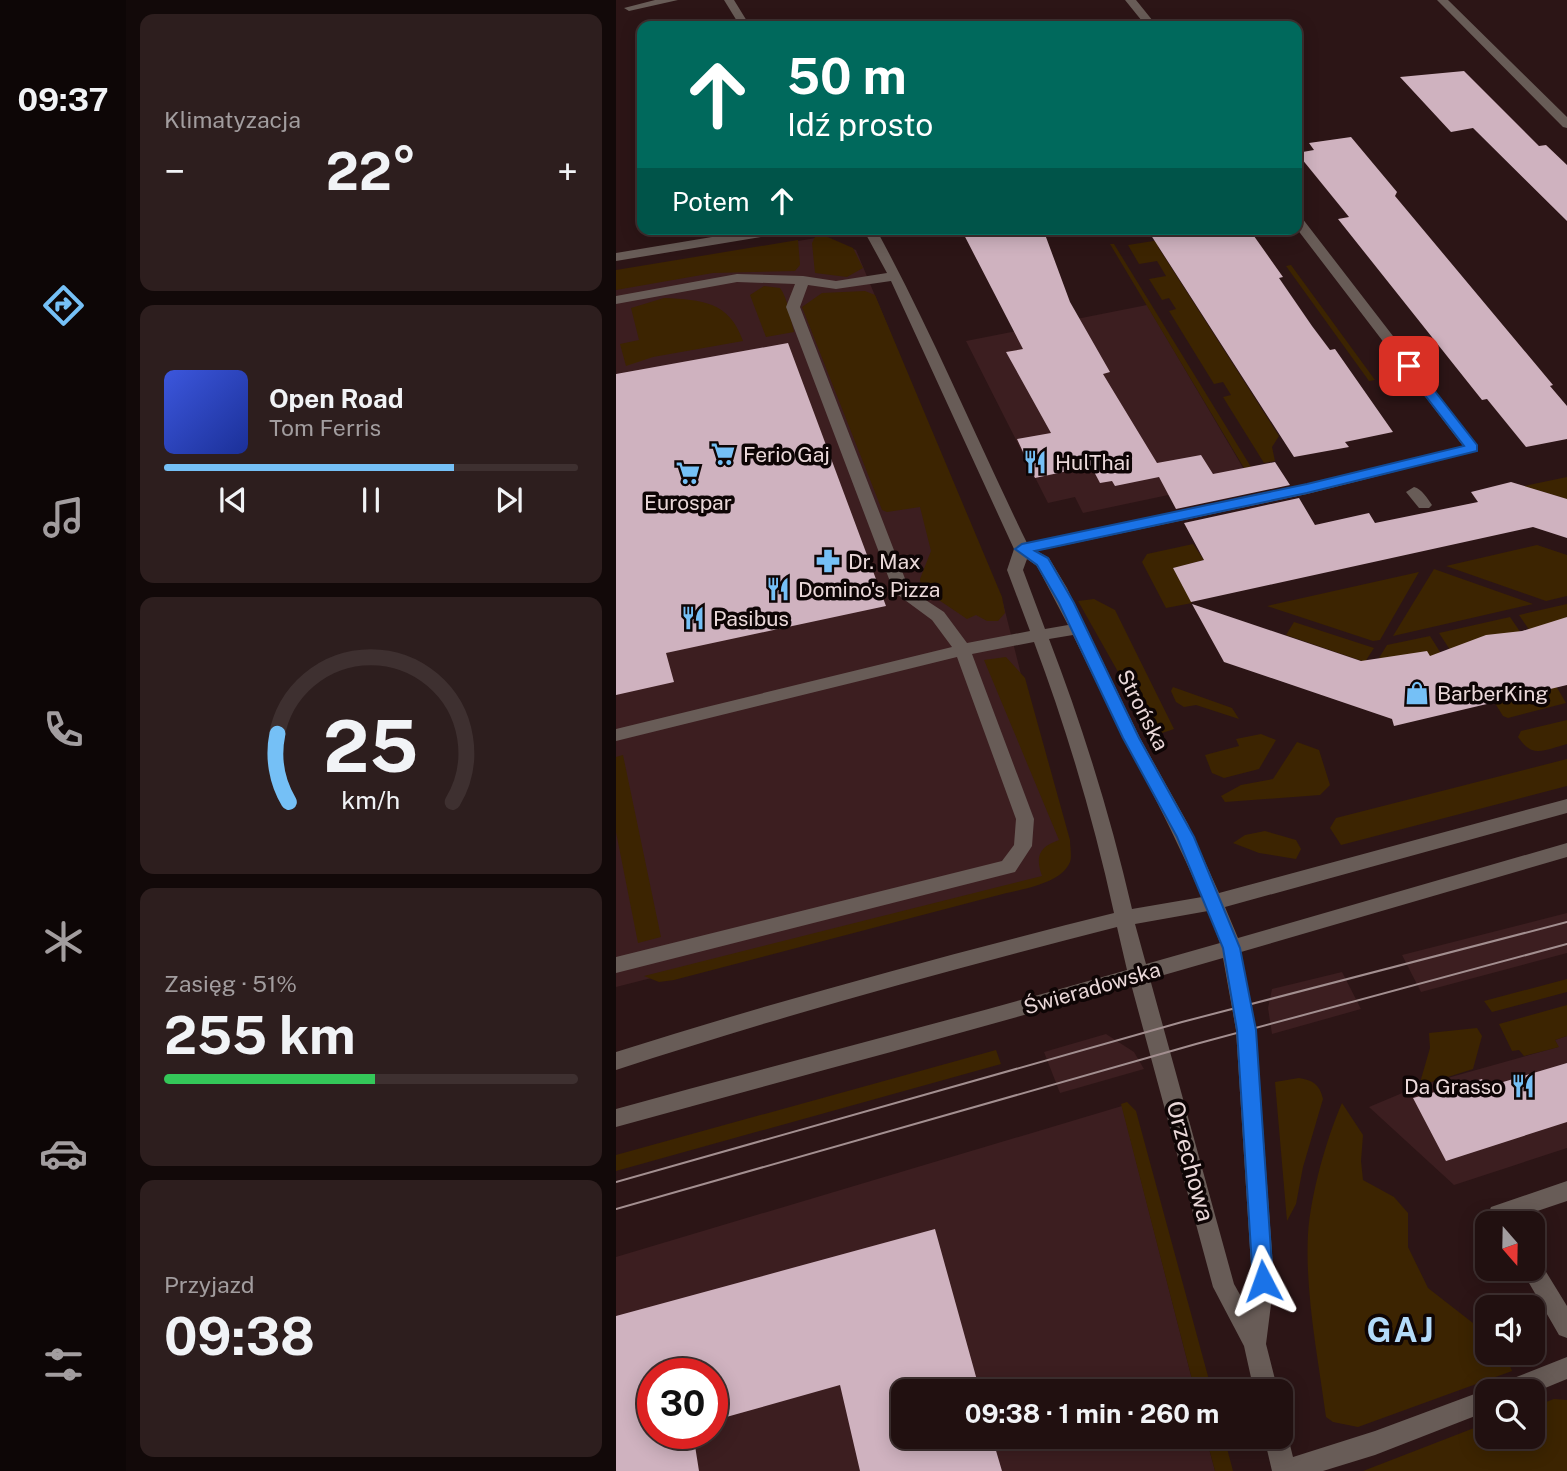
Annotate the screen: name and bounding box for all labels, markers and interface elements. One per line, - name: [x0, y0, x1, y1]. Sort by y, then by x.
- text: 50 m: [787, 47, 907, 105]
- icon: ahead: [672, 49, 763, 140]
- text: 09:37: [17, 81, 109, 118]
- text: Klimatyzacja: [164, 106, 301, 133]
- text: Idź prosto: [787, 106, 933, 143]
- text: 22°: [326, 141, 416, 202]
- text: −: [164, 149, 185, 194]
- text: +: [557, 149, 578, 194]
- icon: ahead: [763, 182, 801, 220]
- text: Potem: [672, 186, 749, 217]
- icon: directions: [39, 281, 88, 330]
- pin: [1379, 336, 1439, 396]
- icon: arrive: [1390, 347, 1428, 385]
- text: Open Road: [269, 383, 404, 414]
- text: Tom Ferris: [269, 414, 381, 441]
- supermarket icon: Ferio Gaj: [709, 440, 737, 468]
- place label: Ferio Gaj: [743, 442, 830, 467]
- restaurant icon: HulThai: [1021, 448, 1049, 476]
- place label: HulThai: [1055, 450, 1130, 475]
- supermarket icon: Eurospar: [674, 459, 702, 487]
- icon: previous: [214, 481, 252, 519]
- icon: pause: [352, 481, 390, 519]
- icon: next: [490, 481, 528, 519]
- place label: Eurospar: [644, 490, 732, 515]
- icon: music: [39, 493, 88, 542]
- pharmacy icon: Dr. Max: [814, 547, 842, 575]
- place label: Dr. Max: [848, 549, 921, 574]
- restaurant icon: Domino's Pizza: [764, 575, 792, 603]
- place label: Domino's Pizza: [798, 577, 940, 602]
- restaurant icon: Pasibus: [679, 604, 707, 632]
- place label: Pasibus: [713, 606, 789, 631]
- street label: Strońska: [1112, 665, 1174, 755]
- shop icon: BarberKing: [1403, 679, 1431, 707]
- place label: BarberKing: [1437, 681, 1548, 706]
- text: 25: [323, 703, 419, 788]
- icon: phone: [39, 705, 88, 754]
- text: km/h: [342, 784, 400, 814]
- icon: climate: [39, 917, 88, 966]
- street label: Świeradowska: [1021, 957, 1163, 1019]
- text: Zasięg · 51%: [164, 970, 297, 997]
- text: 255 km: [164, 1005, 356, 1066]
- restaurant icon: Da Grasso: [1509, 1072, 1537, 1100]
- place label: Da Grasso: [1404, 1074, 1503, 1099]
- street label: Orzechowa: [1161, 1098, 1221, 1224]
- icon: car: [39, 1129, 88, 1178]
- north arrow: [1475, 1211, 1545, 1281]
- map controls: [1475, 1211, 1545, 1449]
- position arrow: [1226, 1244, 1300, 1318]
- text: Przyjazd: [164, 1271, 254, 1298]
- button: sound: [1475, 1295, 1545, 1365]
- text: 09:38: [164, 1306, 315, 1367]
- district label: GAJ: [1366, 1311, 1436, 1349]
- icon: filters: [39, 1340, 88, 1389]
- speed limit sign: 30: [637, 1358, 728, 1449]
- button: search: [1475, 1379, 1545, 1449]
- text: 09:38 · 1 min · 260 m: [965, 1398, 1219, 1429]

